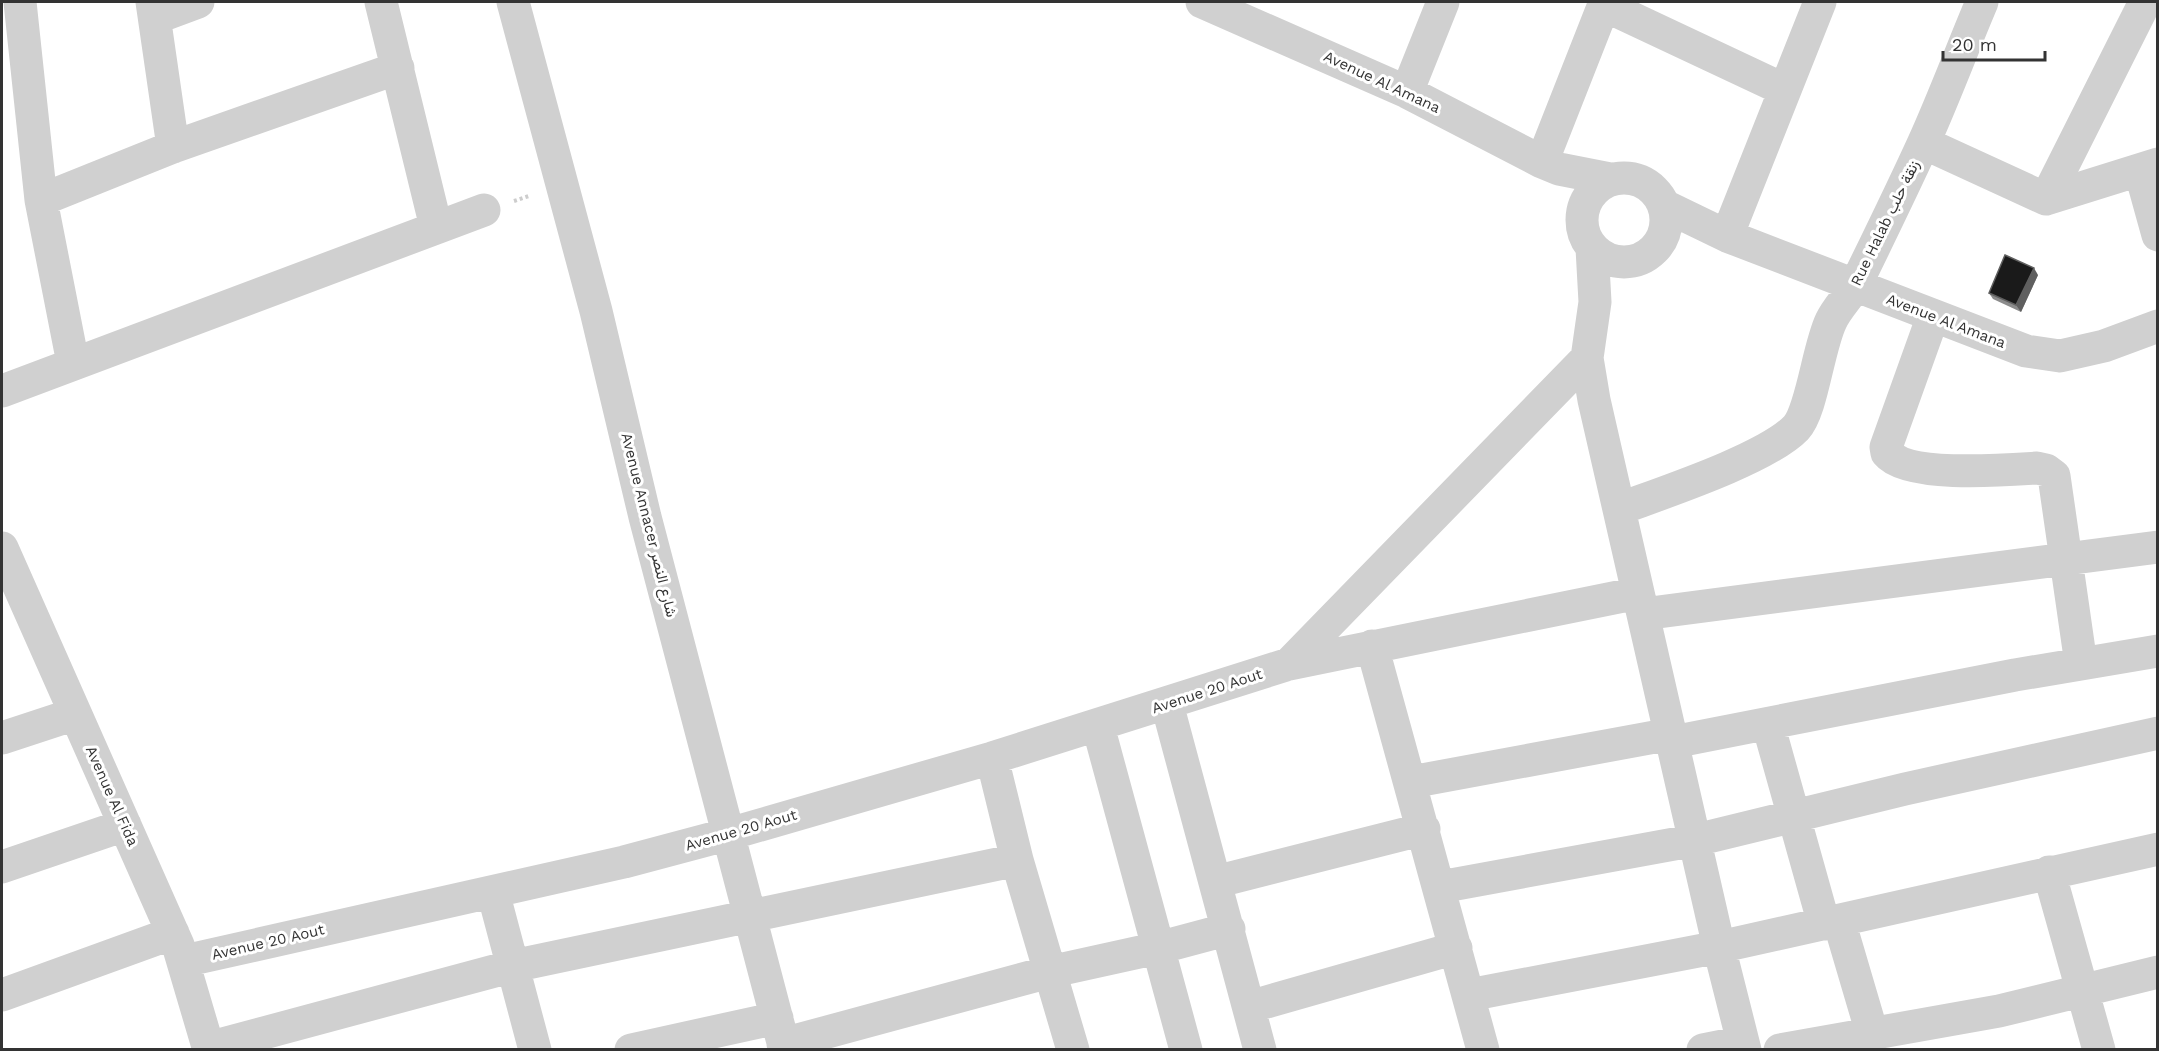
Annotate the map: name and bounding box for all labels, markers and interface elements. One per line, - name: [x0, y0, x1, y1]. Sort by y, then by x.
- scale bar: [1943, 24, 2045, 62]
- text: 20 m: [1952, 34, 1997, 55]
- street label: Avenue Al Amana: [1321, 47, 1444, 117]
- street label: Rue Halab زنقة حلب: [1847, 157, 1923, 289]
- street label: Avenue Al Amana: [1884, 290, 2009, 352]
- street label: Avenue Annacer شارع النصر: [615, 431, 681, 620]
- street label: Avenue 20 Aout: [1149, 664, 1265, 717]
- street label: Avenue Al Fida: [82, 743, 142, 849]
- street label: Avenue 20 Aout: [683, 805, 799, 855]
- street label: Avenue 20 Aout: [210, 920, 327, 964]

